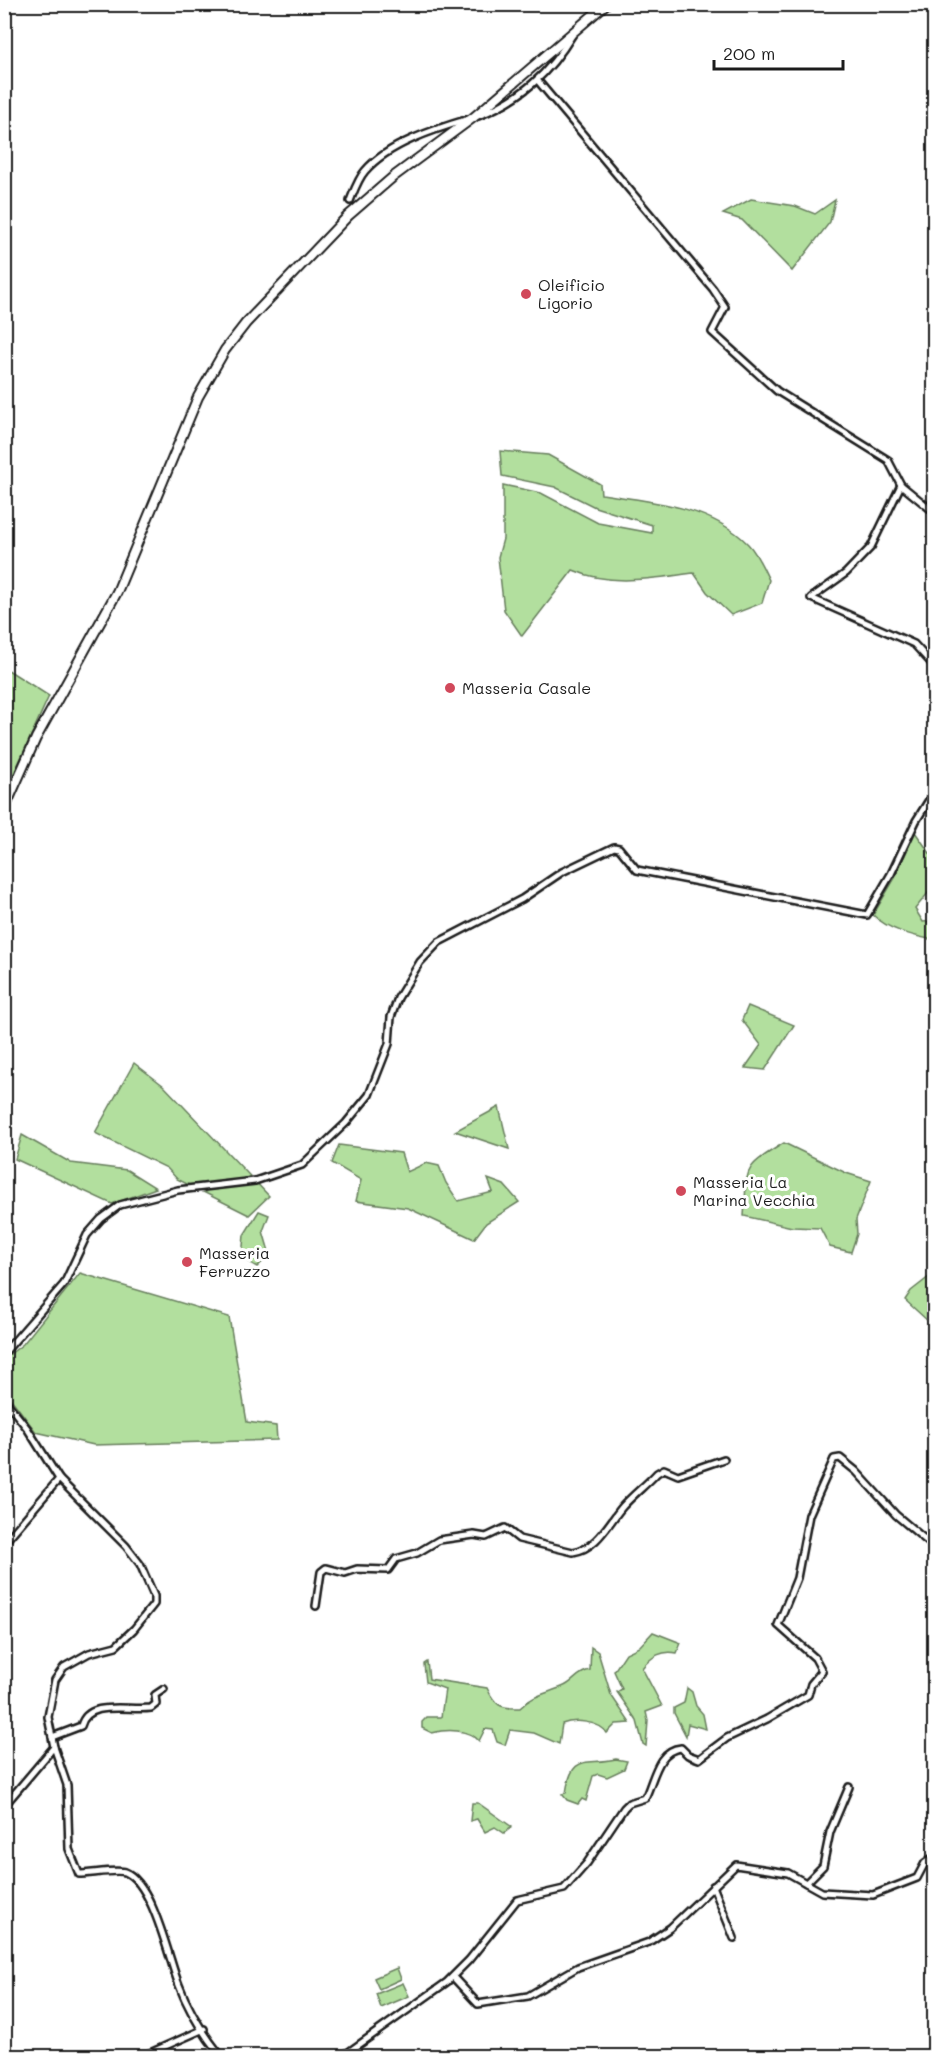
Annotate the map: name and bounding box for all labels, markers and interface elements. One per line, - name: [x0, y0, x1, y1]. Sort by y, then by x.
- scale bar: [714, 33, 843, 71]
- text: 200 m: [723, 41, 775, 65]
- place label: Oleificio Ligorio: [538, 274, 604, 313]
- marker: Oleificio Ligorio: [519, 287, 533, 301]
- place label: Masseria Casale: [462, 677, 591, 698]
- marker: Masseria Casale: [443, 681, 457, 695]
- place label: Masseria La Marina Vecchia: [693, 1171, 816, 1210]
- marker: Masseria La Marina Vecchia: [674, 1184, 688, 1198]
- place label: Masseria Ferruzzo: [199, 1242, 270, 1281]
- marker: Masseria Ferruzzo: [180, 1255, 194, 1269]

